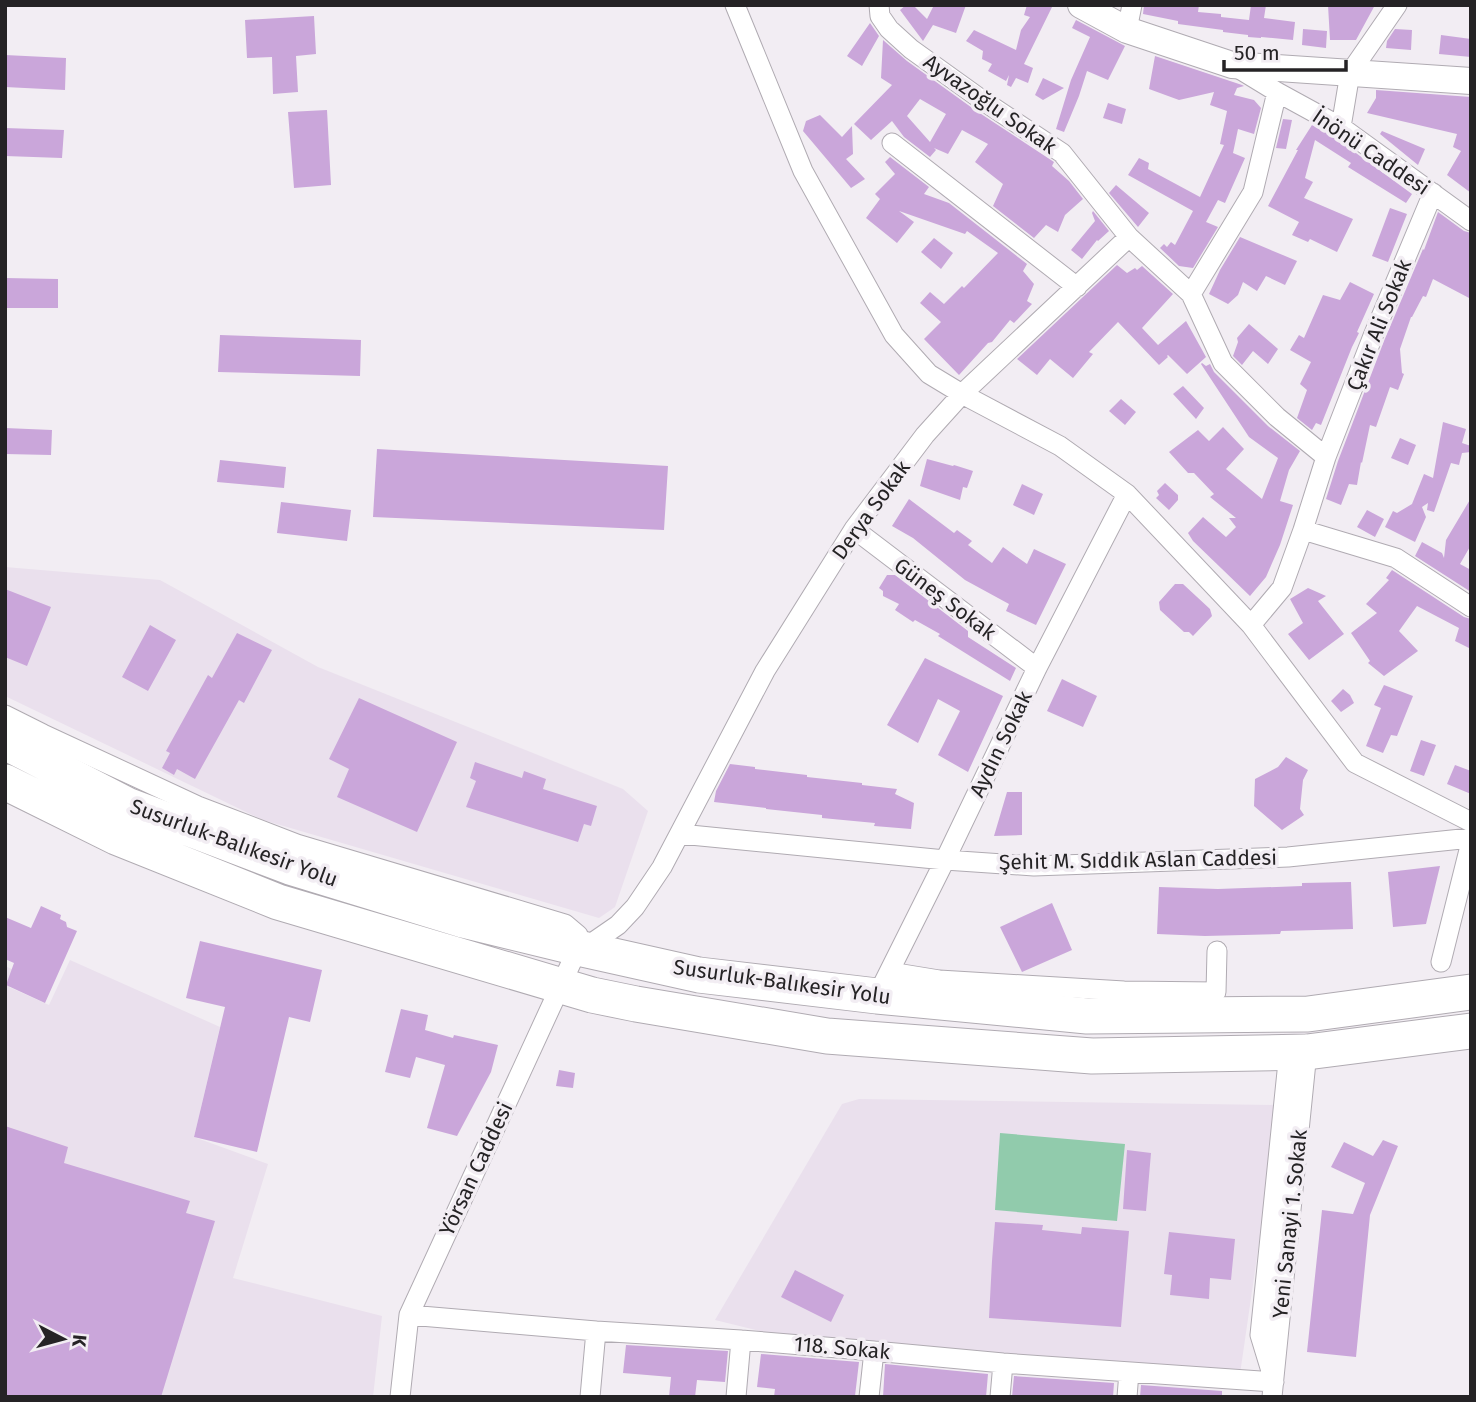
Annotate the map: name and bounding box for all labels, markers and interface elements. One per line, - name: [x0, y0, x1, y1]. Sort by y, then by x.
- scale bar: [1224, 28, 1346, 72]
- text: 50 m: [1234, 40, 1280, 66]
- street label: Ayvazoğlu Sokak: [919, 49, 1062, 160]
- street label: İnönü Caddesi: [1307, 103, 1435, 201]
- street label: Çakır Ali Sokak: [1341, 255, 1417, 394]
- street label: Derya Sokak: [826, 455, 916, 565]
- street label: Güneş Sokak: [889, 552, 1001, 646]
- street label: Aydın Sokak: [964, 686, 1038, 801]
- street label: Susurluk-Balıkesir Yolu: [127, 793, 341, 893]
- street label: Şehit M. Sıddık Aslan Caddesi: [999, 845, 1277, 875]
- street label: Susurluk-Balıkesir Yolu: [672, 954, 892, 1010]
- street label: Yörsan Caddesi: [434, 1098, 518, 1240]
- street label: Yeni Sanayi 1. Sokak: [1267, 1128, 1313, 1320]
- north arrow: [28, 1304, 98, 1374]
- street label: 118. Sokak: [793, 1331, 891, 1365]
- text: K: [67, 1334, 91, 1349]

